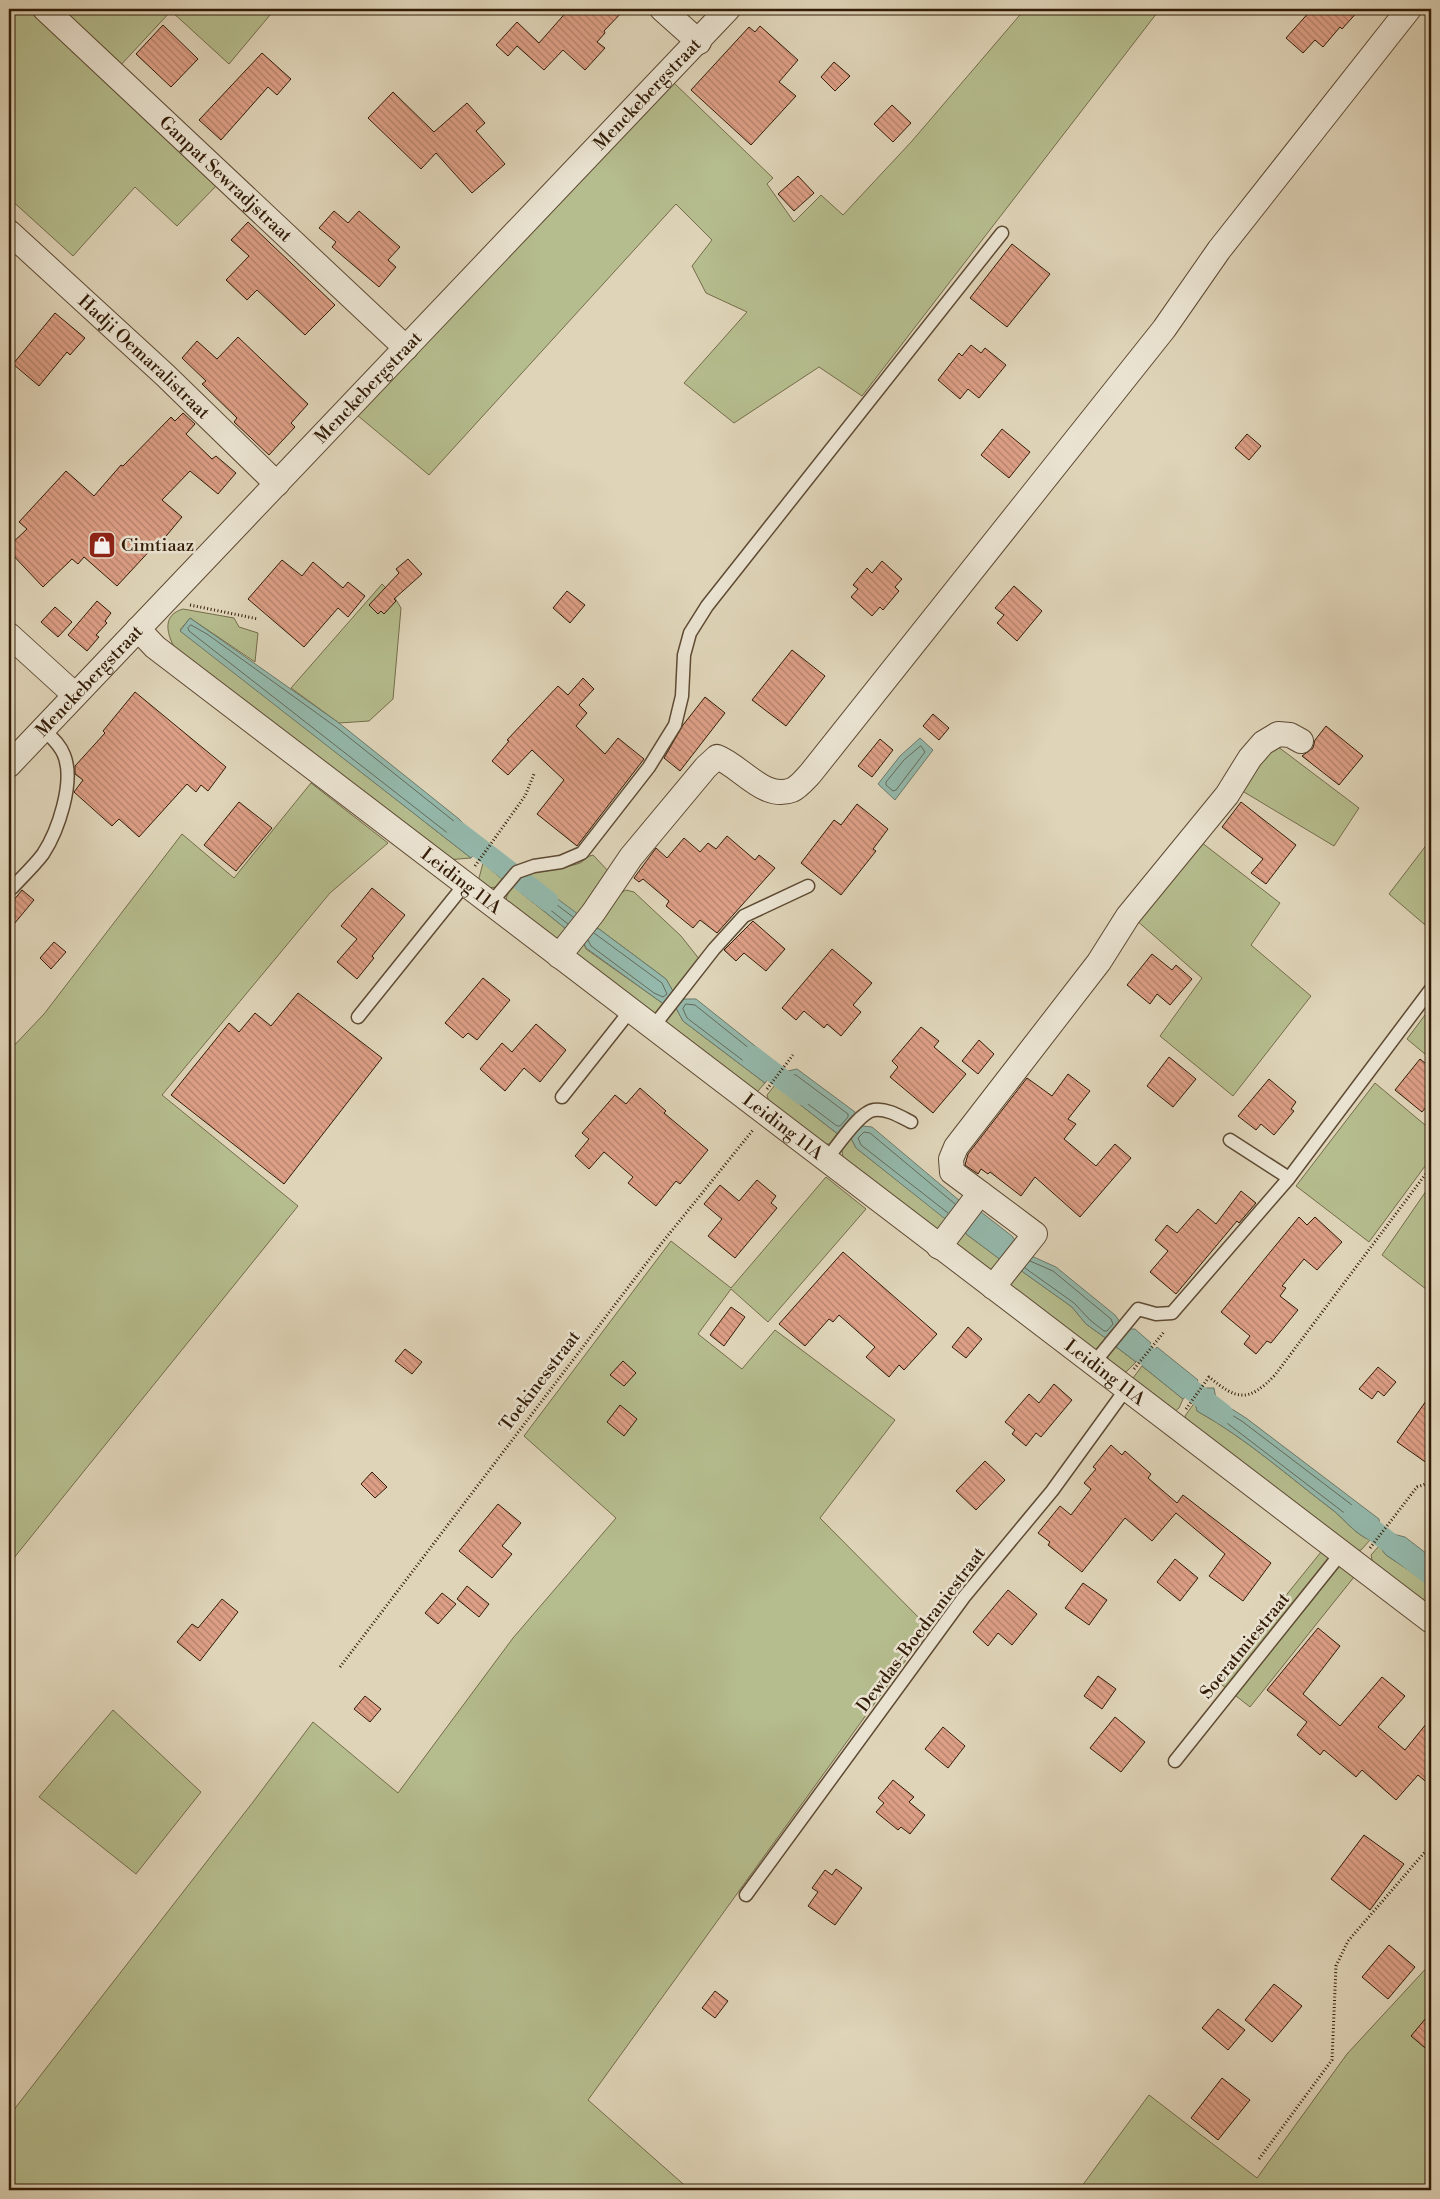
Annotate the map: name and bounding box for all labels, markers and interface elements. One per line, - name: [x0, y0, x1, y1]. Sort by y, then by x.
- street label: Menckebergstraat: [588, 33, 706, 155]
- street label: Ganpat Sewradjstraat: [154, 111, 298, 247]
- street label: Hadji Oemaralistraat: [73, 290, 215, 424]
- street label: Menckebergstraat: [309, 326, 427, 448]
- shop icon: Cimtiaaz: [87, 530, 117, 560]
- place label: Cimtiaaz: [121, 534, 194, 557]
- street label: Menckebergstraat: [30, 620, 148, 742]
- street label: Leiding 11A: [416, 843, 507, 919]
- street label: Leiding 11A: [738, 1088, 829, 1165]
- street label: Toekinesstraat: [495, 1326, 586, 1436]
- street label: Leiding 11A: [1060, 1334, 1150, 1411]
- street label: Dewdas-Boedraniestraat: [851, 1542, 991, 1717]
- street label: Soeratmiestraat: [1195, 1588, 1295, 1704]

